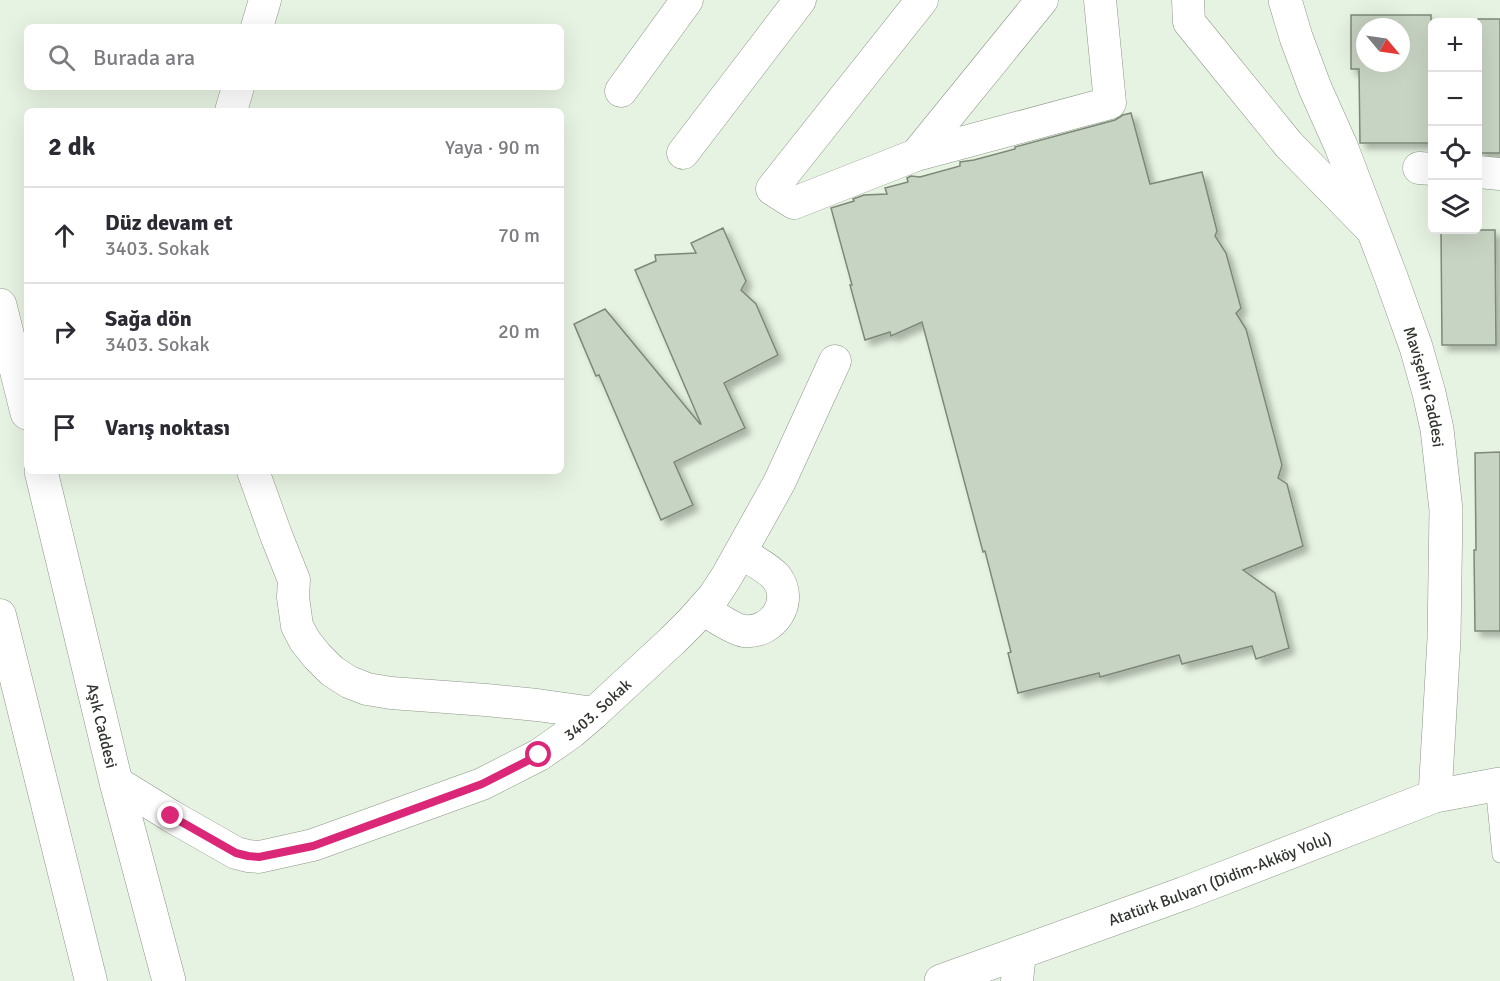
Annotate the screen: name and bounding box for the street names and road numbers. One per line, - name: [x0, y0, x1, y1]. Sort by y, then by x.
- street label: Mavişehir Caddesi: [1399, 324, 1448, 448]
- street label: 3403. Sokak: [560, 675, 636, 746]
- street label: Aşık Caddesi: [82, 681, 121, 770]
- street label: Atatürk Bulvarı (Didim-Akköy Yolu): [1106, 828, 1335, 931]

